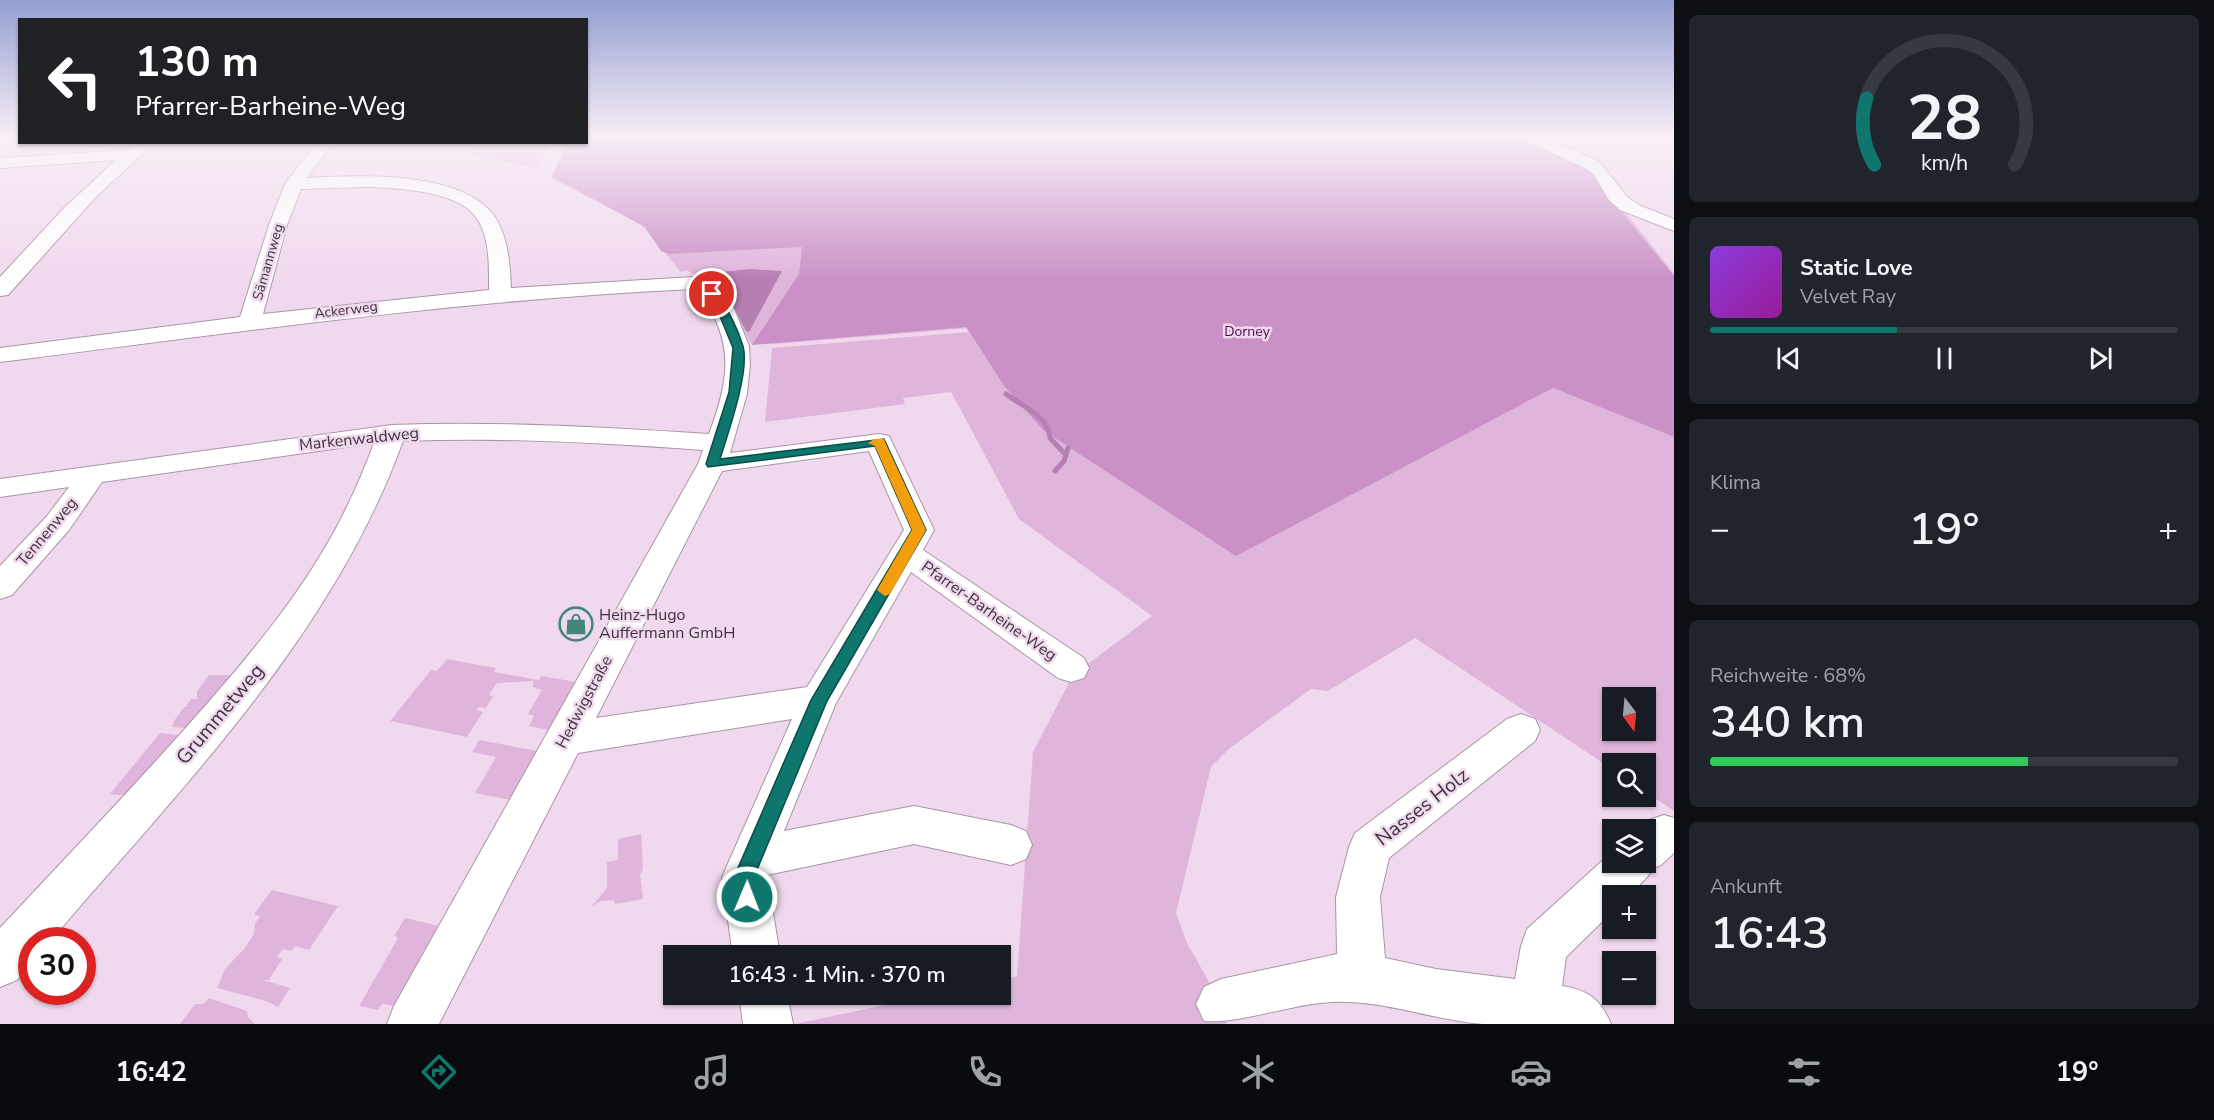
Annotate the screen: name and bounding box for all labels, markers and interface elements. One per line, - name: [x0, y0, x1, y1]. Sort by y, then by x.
- text: 130 m: [135, 34, 259, 91]
- icon: left: [36, 42, 114, 120]
- text: 28: [1907, 77, 1981, 162]
- text: Pfarrer-Barheine-Weg: [135, 88, 406, 125]
- text: km/h: [1920, 149, 1968, 179]
- street label: Sämannweg: [248, 222, 288, 302]
- text: Static Love: [1800, 253, 1913, 283]
- pin: [686, 268, 737, 319]
- icon: arrive: [695, 277, 728, 310]
- text: Velvet Ray: [1800, 283, 1896, 310]
- street label: Ackerweg: [313, 297, 379, 323]
- park label: Dorney: [1224, 322, 1271, 341]
- icon: previous: [1772, 342, 1805, 375]
- icon: pause: [1928, 342, 1961, 375]
- icon: next: [2084, 342, 2117, 375]
- street label: Markenwaldweg: [298, 422, 420, 456]
- text: Klima: [1710, 469, 1761, 496]
- street label: Tennenweg: [12, 493, 82, 571]
- text: 19°: [1909, 499, 1979, 560]
- text: −: [1710, 507, 1730, 552]
- text: +: [2158, 507, 2178, 552]
- street label: Pfarrer-Barheine-Weg: [917, 556, 1061, 666]
- place label: Heinz-Hugo Auffermann GmbH: [599, 604, 735, 644]
- shop icon: Heinz-Hugo Auffermann GmbH: [558, 606, 594, 642]
- street label: Hedwigstraße: [550, 652, 618, 752]
- street label: Grummetweg: [170, 658, 270, 770]
- text: Reichweite · 68%: [1710, 662, 1866, 689]
- north arrow: [1602, 687, 1656, 741]
- map controls: [1602, 687, 1656, 1005]
- text: 340 km: [1710, 692, 1865, 753]
- button: search: [1602, 753, 1656, 807]
- street label: Nasses Holz: [1370, 762, 1474, 852]
- button: layers: [1602, 819, 1656, 873]
- position arrow: [715, 865, 779, 929]
- text: Ankunft: [1710, 873, 1782, 900]
- button: +: [1602, 885, 1656, 939]
- text: 16:43: [1710, 903, 1829, 964]
- speed limit sign: 30: [18, 927, 96, 1005]
- button: −: [1602, 951, 1656, 1005]
- text: 16:43 · 1 Min. · 370 m: [728, 960, 946, 990]
- icon: directions: [418, 1051, 460, 1093]
- icon: music: [691, 1051, 733, 1093]
- icon: phone: [964, 1051, 1006, 1093]
- icon: climate: [1237, 1051, 1279, 1093]
- icon: car: [1510, 1051, 1552, 1093]
- icon: filters: [1783, 1051, 1825, 1093]
- text: 16:42: [115, 1054, 187, 1091]
- text: 19°: [2056, 1054, 2098, 1091]

